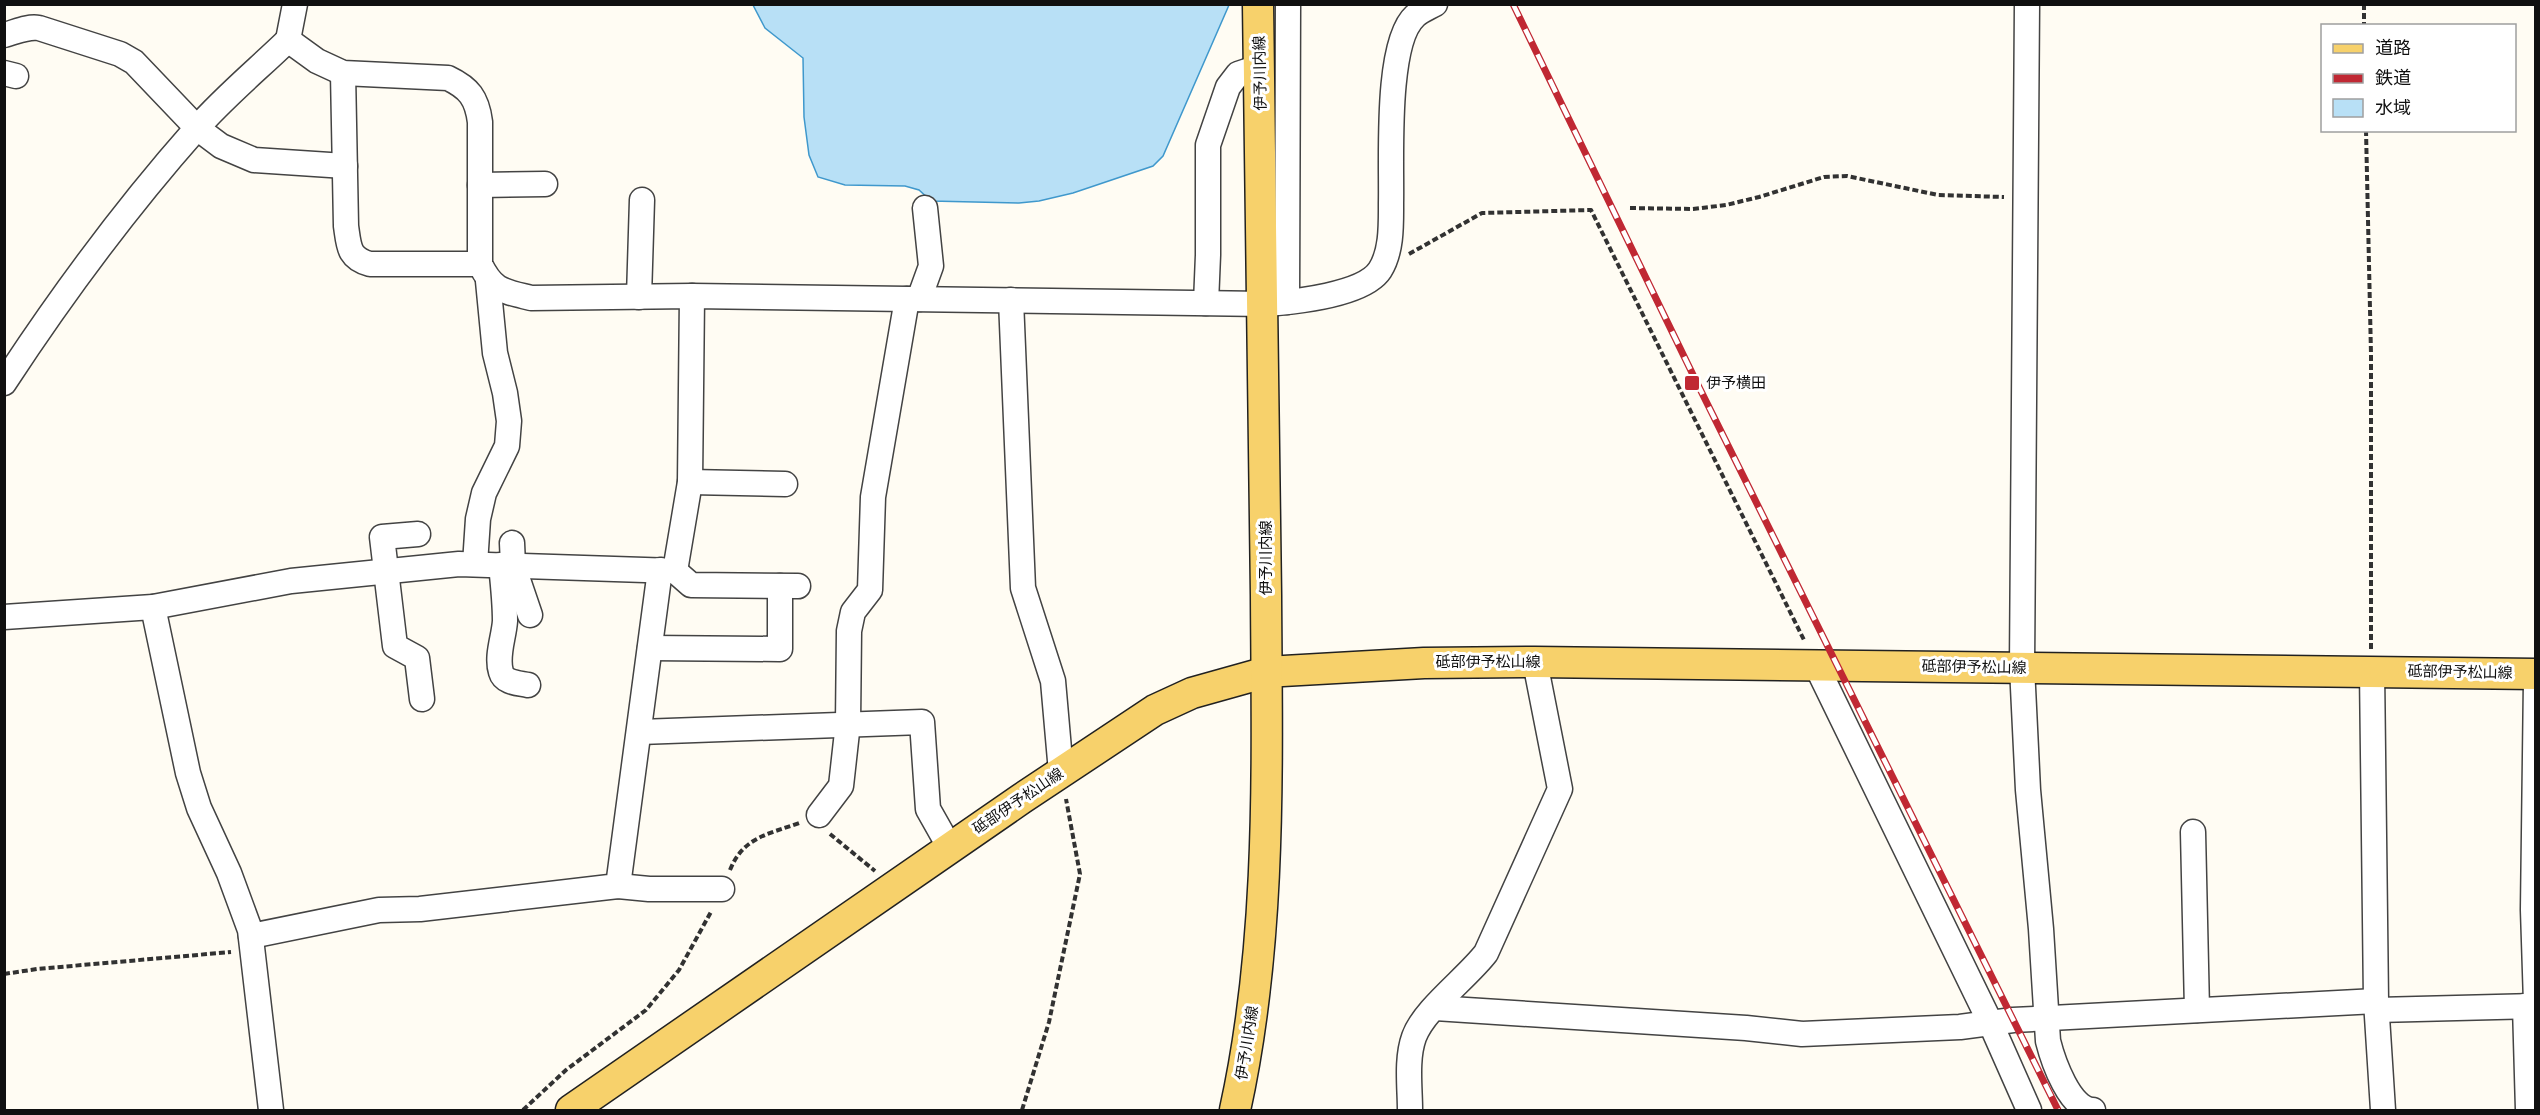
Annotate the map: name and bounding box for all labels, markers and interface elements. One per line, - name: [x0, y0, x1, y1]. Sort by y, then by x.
- legend: [2321, 24, 2516, 132]
- street label: 伊予川内線: [1251, 35, 1269, 111]
- text: 道路: [2375, 38, 2411, 58]
- text: 鉄道: [2375, 68, 2411, 88]
- text: 水域: [2375, 98, 2411, 118]
- marker: 伊予横田: [1683, 374, 1701, 392]
- place label: 伊予横田: [1706, 375, 1766, 391]
- street label: 伊予川内線: [1258, 520, 1274, 596]
- street label: 砥部伊予松山線: [1435, 654, 1541, 670]
- street label: 砥部伊予松山線: [1921, 658, 2027, 676]
- street label: 砥部伊予松山線: [2407, 663, 2513, 681]
- street label: 砥部伊予松山線: [970, 765, 1066, 837]
- street label: 伊予川内線: [1233, 1005, 1261, 1081]

